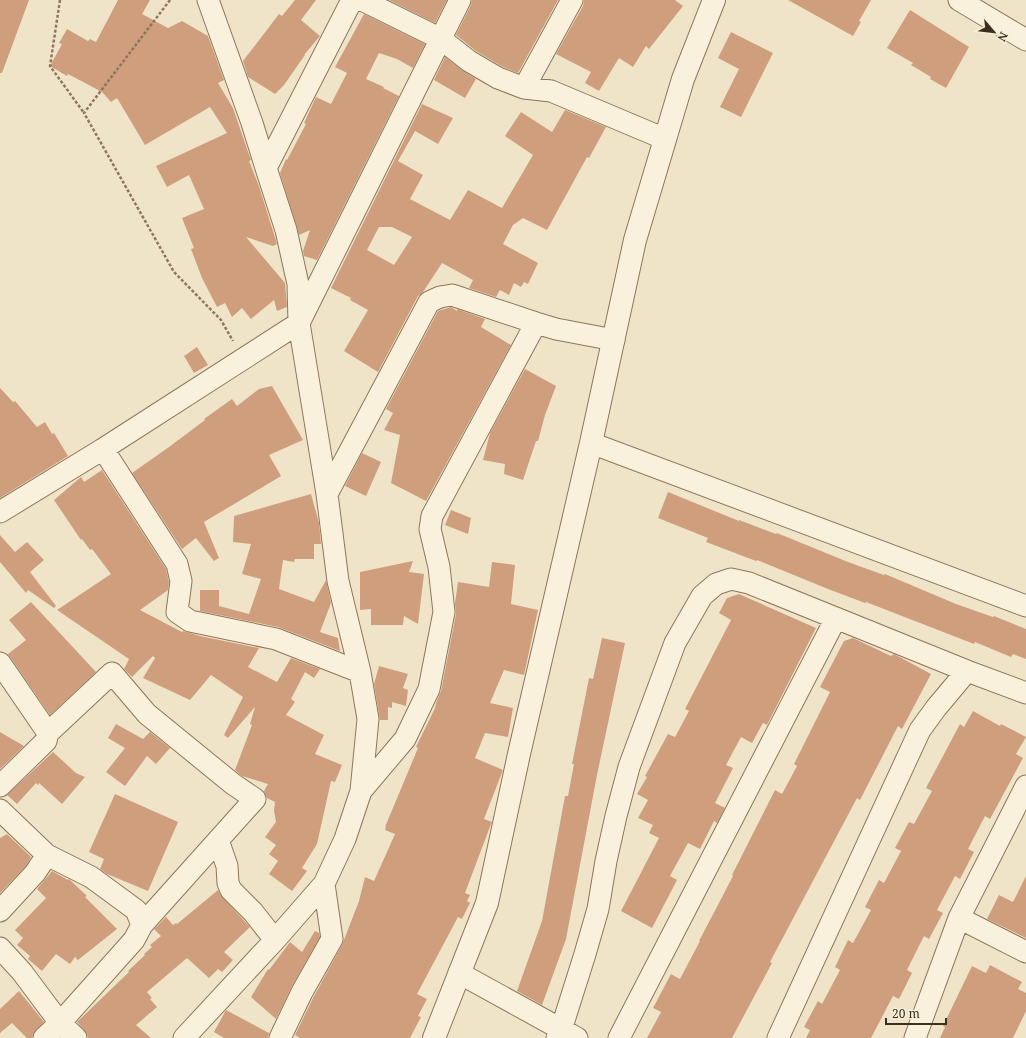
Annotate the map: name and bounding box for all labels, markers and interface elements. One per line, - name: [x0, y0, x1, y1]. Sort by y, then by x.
- north arrow: [974, 12, 1014, 52]
- text: N: [994, 30, 1012, 45]
- scale bar: [886, 1000, 946, 1026]
- text: 20 m: [892, 1005, 920, 1022]

